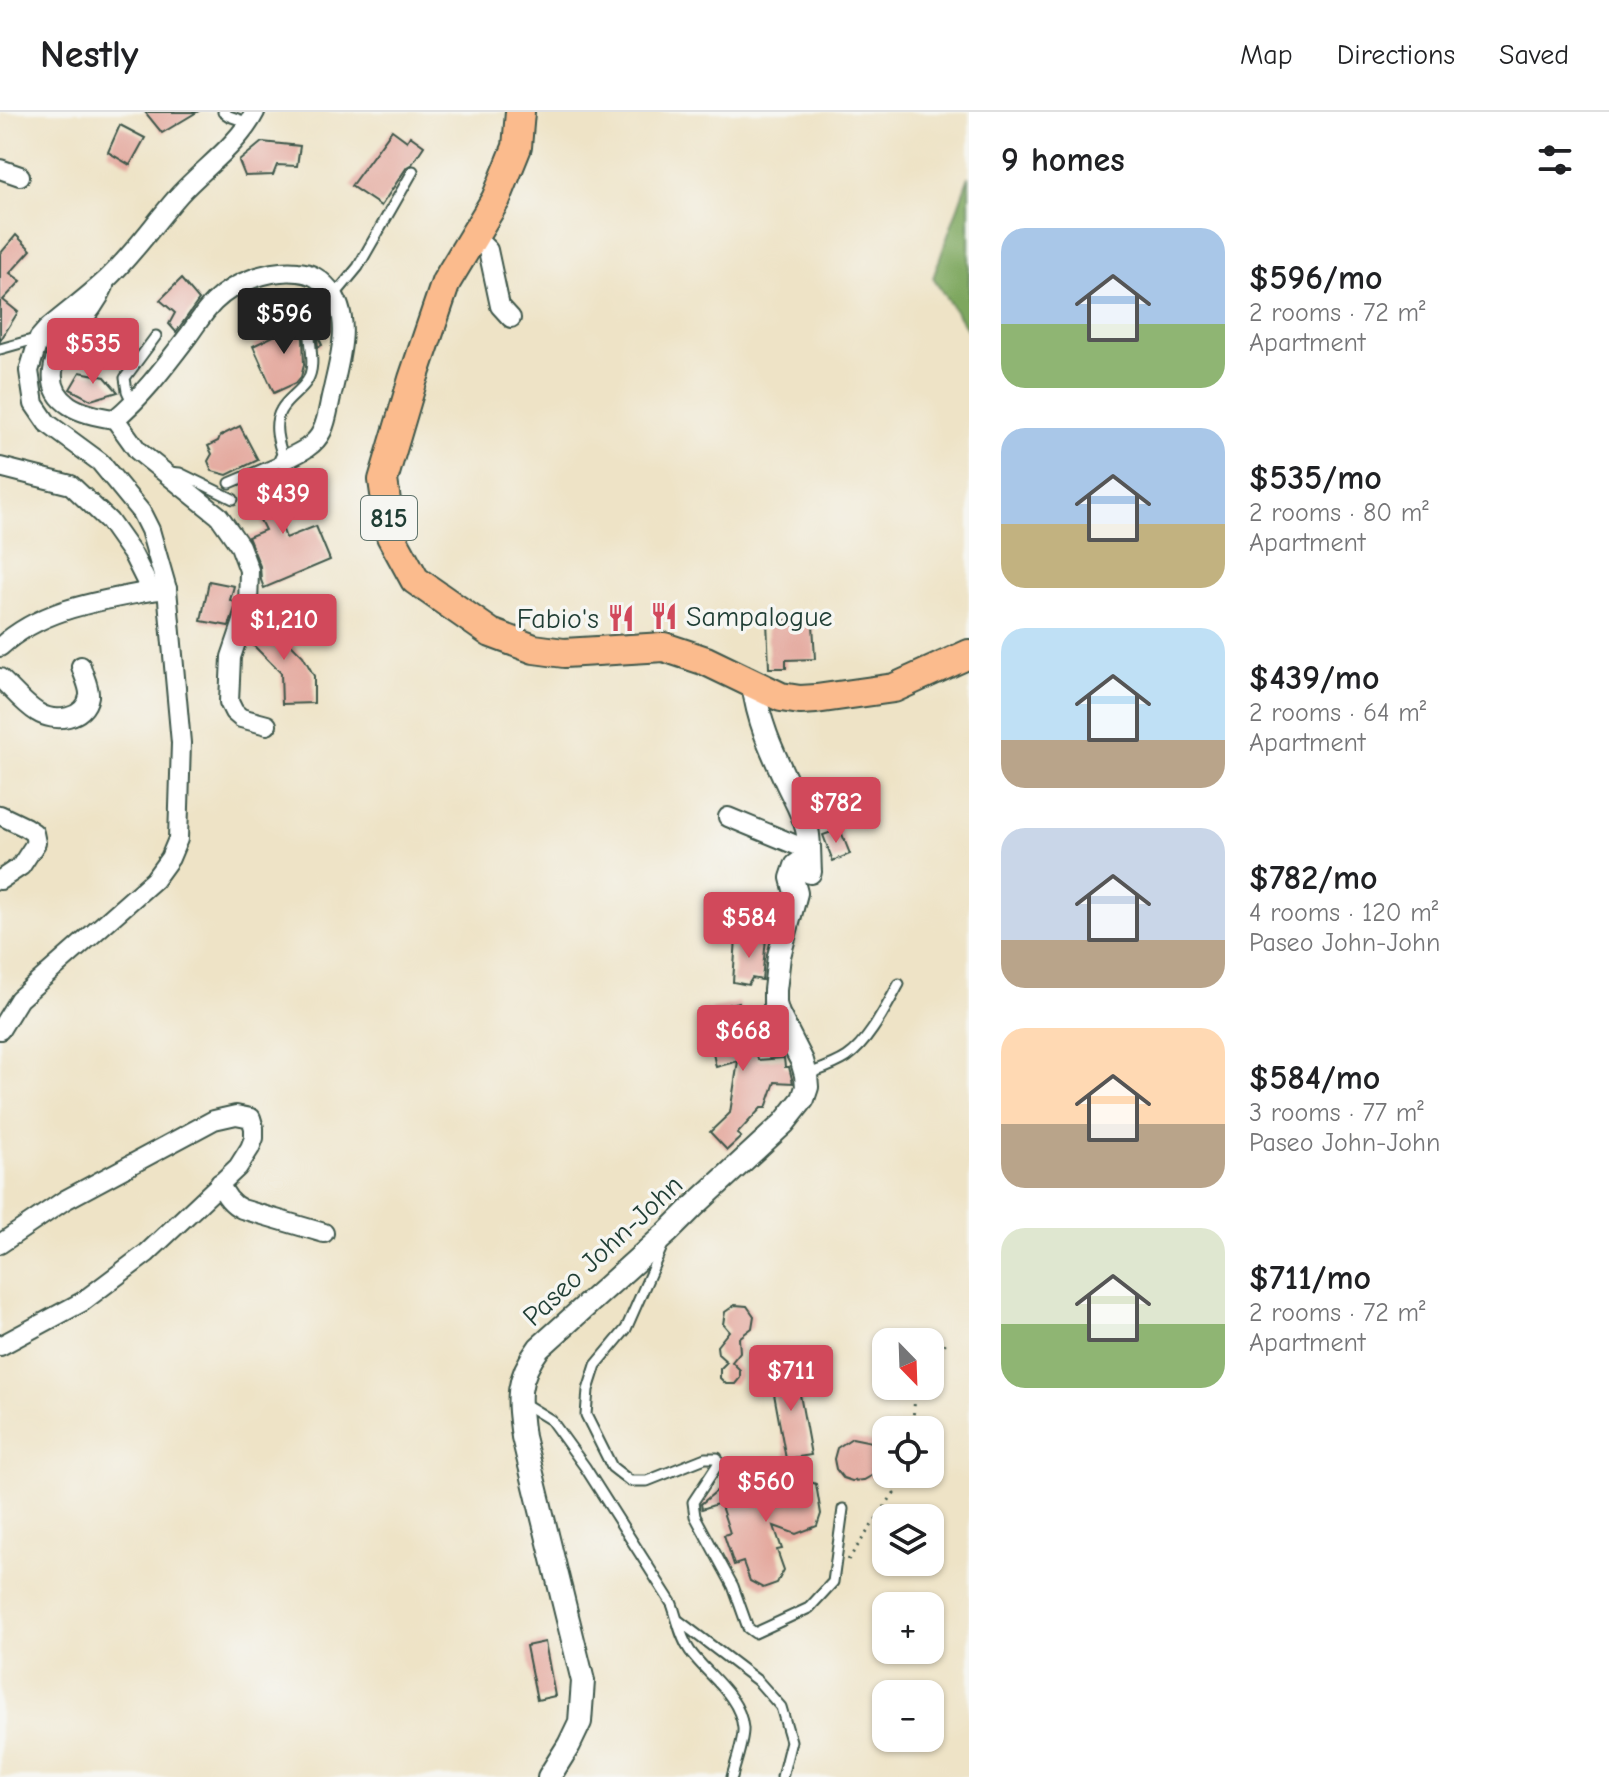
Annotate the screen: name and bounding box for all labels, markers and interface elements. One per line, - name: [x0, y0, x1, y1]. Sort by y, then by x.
- text: Nestly: [40, 33, 138, 77]
- text: Map: [1240, 39, 1293, 71]
- text: Directions: [1337, 39, 1455, 71]
- text: Saved: [1499, 39, 1569, 71]
- icon: filters: [1533, 138, 1577, 182]
- text: 9 homes: [1001, 140, 1125, 180]
- text: $596/mo: [1249, 258, 1383, 298]
- icon: home: [1065, 260, 1161, 356]
- pin: $596: [237, 288, 331, 356]
- text: 2 rooms · 72 m²: [1249, 298, 1426, 328]
- text: $596: [256, 299, 312, 329]
- pin: $535: [46, 318, 140, 386]
- text: Apartment: [1249, 328, 1365, 358]
- text: $535: [65, 329, 121, 359]
- text: $535/mo: [1249, 458, 1382, 498]
- icon: home: [1065, 460, 1161, 556]
- pin: $439: [236, 468, 330, 536]
- text: $439: [256, 479, 310, 509]
- road number: 815: [361, 496, 417, 540]
- text: 2 rooms · 80 m²: [1249, 498, 1429, 528]
- text: Apartment: [1249, 528, 1365, 558]
- pin: $1,210: [219, 594, 349, 662]
- restaurant icon: Sampalogue: [649, 601, 679, 631]
- place label: Sampalogue: [686, 601, 833, 633]
- place label: Fabio's: [517, 603, 599, 635]
- restaurant icon: Fabio's: [606, 603, 636, 633]
- text: $1,210: [250, 605, 318, 635]
- text: $439/mo: [1249, 658, 1380, 698]
- icon: home: [1065, 660, 1161, 756]
- text: 2 rooms · 64 m²: [1249, 698, 1426, 728]
- text: Apartment: [1249, 728, 1365, 758]
- pin: $782: [789, 777, 883, 845]
- text: $782: [810, 788, 862, 818]
- text: $782/mo: [1249, 858, 1378, 898]
- icon: home: [1065, 860, 1161, 956]
- pin: $584: [702, 892, 796, 960]
- text: 4 rooms · 120 m²: [1249, 898, 1438, 928]
- text: $584: [722, 903, 776, 933]
- text: Paseo John-John: [1249, 928, 1440, 958]
- pin: $668: [696, 1005, 790, 1073]
- text: $668: [715, 1016, 771, 1046]
- text: $584/mo: [1249, 1058, 1380, 1098]
- icon: home: [1065, 1060, 1161, 1156]
- text: 3 rooms · 77 m²: [1249, 1098, 1424, 1128]
- text: Paseo John-John: [1249, 1128, 1440, 1158]
- street label: Paseo John-John: [516, 1169, 689, 1333]
- text: $711/mo: [1249, 1258, 1371, 1298]
- icon: home: [1065, 1260, 1161, 1356]
- text: 2 rooms · 72 m²: [1249, 1298, 1426, 1328]
- north arrow: [872, 1328, 944, 1400]
- map controls: [872, 1328, 944, 1752]
- text: Apartment: [1249, 1328, 1365, 1358]
- pin: $711: [744, 1345, 838, 1413]
- text: $711: [767, 1356, 815, 1386]
- button: locate: [872, 1416, 944, 1488]
- pin: $560: [719, 1456, 813, 1524]
- text: $560: [737, 1467, 795, 1497]
- button: layers: [872, 1504, 944, 1576]
- button: +: [872, 1592, 944, 1664]
- button: −: [872, 1680, 944, 1752]

